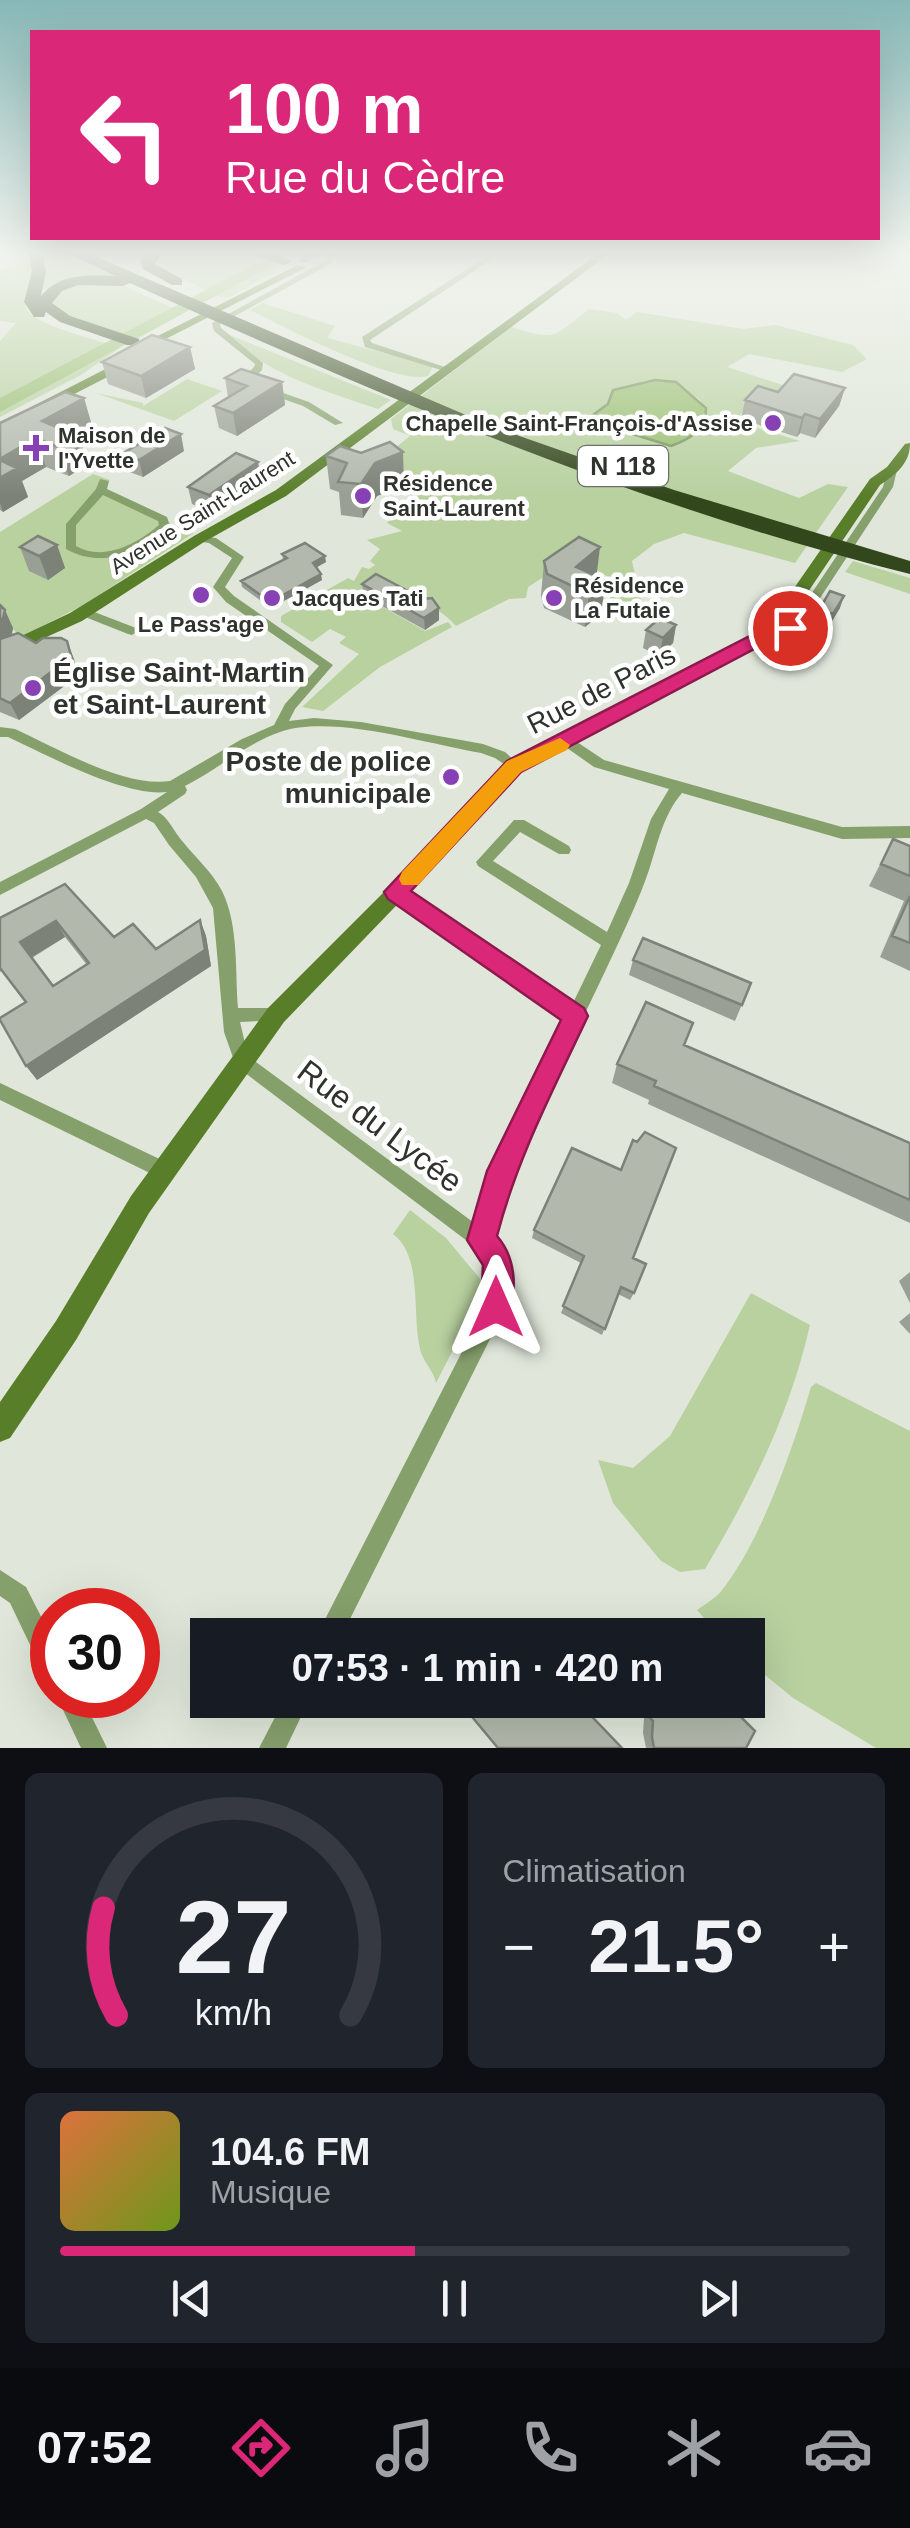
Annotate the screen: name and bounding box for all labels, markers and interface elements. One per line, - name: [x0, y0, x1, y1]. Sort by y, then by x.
- icon: left: [60, 70, 190, 200]
- text: 100 m: [225, 70, 423, 148]
- text: Rue du Cèdre: [225, 152, 505, 203]
- place label: Chapelle Saint-François-d'Assise: [405, 411, 753, 436]
- marker: Chapelle Saint-François-d'Assise: [762, 412, 784, 434]
- place label: Maison de l'Yvette: [58, 423, 166, 473]
- marker: Maison de l'Yvette: [23, 435, 49, 461]
- street label: Avenue Saint-Laurent: [106, 446, 299, 579]
- road number: N 118: [578, 446, 668, 486]
- place label: Résidence Saint-Laurent: [383, 471, 525, 521]
- marker: Résidence Saint-Laurent: [352, 485, 374, 507]
- place label: Résidence La Futaie: [574, 573, 684, 623]
- marker: Le Pass'age: [190, 584, 212, 606]
- place label: Jacques Tati: [292, 586, 424, 611]
- pin: [748, 586, 833, 671]
- marker: Jacques Tati: [261, 587, 283, 609]
- marker: Résidence La Futaie: [543, 587, 565, 609]
- icon: arrive: [763, 601, 818, 656]
- place label: Le Pass'age: [138, 612, 264, 637]
- street label: Rue de Paris: [522, 639, 680, 740]
- place label: Église Saint-Martin et Saint-Laurent: [53, 657, 305, 720]
- marker: Église Saint-Martin et Saint-Laurent: [22, 677, 44, 699]
- place label: Poste de police municipale: [226, 746, 431, 809]
- marker: Poste de police municipale: [440, 766, 462, 788]
- street label: Rue du Lycée: [291, 1053, 469, 1199]
- position arrow: [444, 1255, 548, 1359]
- speed limit sign: 30: [30, 1588, 160, 1718]
- text: 07:53 · 1 min · 420 m: [292, 1647, 663, 1689]
- text: Climatisation: [503, 1853, 686, 1889]
- text: 27: [176, 1879, 292, 1995]
- text: 21.5°: [588, 1904, 764, 1988]
- text: −: [503, 1916, 535, 1978]
- text: +: [818, 1916, 850, 1978]
- text: km/h: [195, 1993, 272, 2033]
- text: 104.6 FM: [210, 2131, 371, 2173]
- text: Musique: [210, 2174, 331, 2210]
- icon: previous: [164, 2271, 219, 2326]
- icon: pause: [427, 2271, 482, 2326]
- icon: next: [691, 2271, 746, 2326]
- icon: directions: [226, 2413, 296, 2483]
- icon: music: [370, 2413, 440, 2483]
- icon: phone: [515, 2413, 585, 2483]
- icon: climate: [659, 2413, 729, 2483]
- icon: car: [803, 2413, 873, 2483]
- text: 07:52: [37, 2422, 152, 2473]

